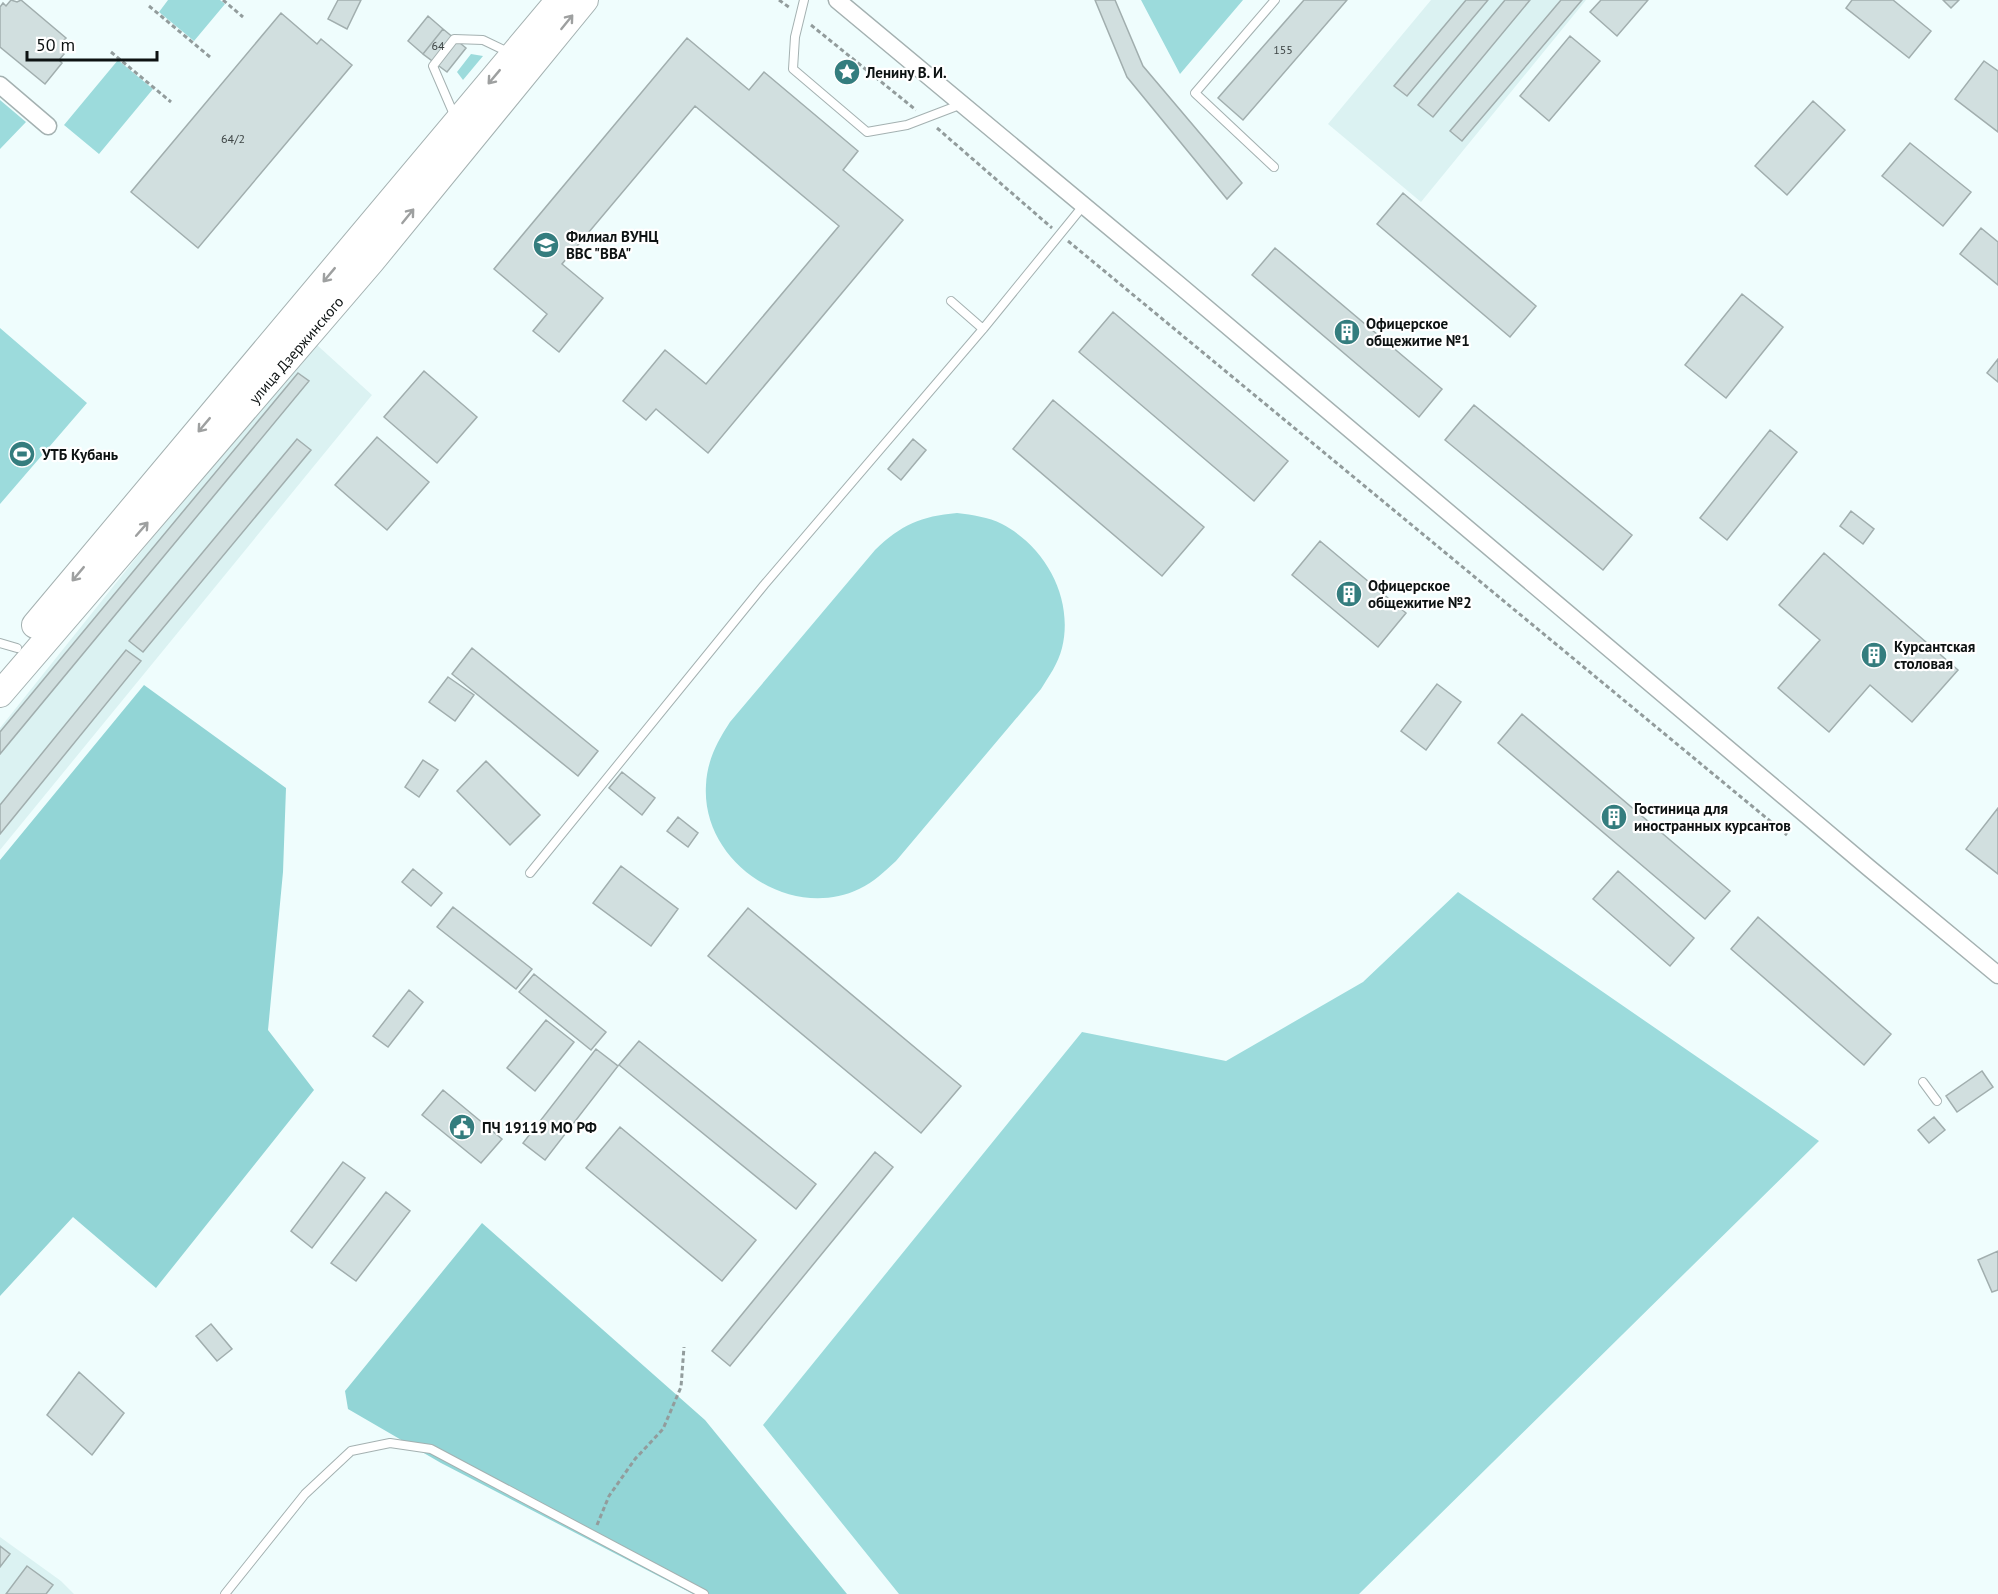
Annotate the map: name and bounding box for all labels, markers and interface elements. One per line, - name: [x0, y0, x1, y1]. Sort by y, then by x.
- one-way arrow: [560, 14, 573, 30]
- scale bar: [27, 24, 158, 62]
- text: 50 m: [36, 33, 75, 56]
- house number: 64: [431, 38, 445, 53]
- house number: 155: [1273, 42, 1293, 57]
- place icon: Ленину В. И.: [832, 57, 862, 87]
- place label: Ленину В. И.: [865, 63, 947, 82]
- one-way arrow: [487, 69, 501, 84]
- house number: 64/2: [221, 131, 245, 146]
- one-way arrow: [402, 208, 415, 224]
- place label: Филиал ВУНЦ ВВС "ВВА": [566, 227, 658, 263]
- school or university icon: Филиал ВУНЦ ВВС "ВВА": [531, 230, 561, 260]
- one-way arrow: [322, 267, 335, 283]
- street label: улица Дзержинского: [244, 292, 347, 407]
- place label: Офицерское общежитие №1: [1366, 314, 1470, 350]
- building icon: Офицерское общежитие №1: [1332, 317, 1362, 347]
- one-way arrow: [197, 417, 211, 432]
- sports icon: УТБ Кубань: [7, 439, 37, 469]
- place label: УТБ Кубань: [41, 445, 119, 464]
- one-way arrow: [135, 521, 149, 536]
- one-way arrow: [72, 566, 85, 582]
- place label: Офицерское общежитие №2: [1368, 576, 1472, 612]
- building icon: Офицерское общежитие №2: [1334, 579, 1364, 609]
- place label: Курсантская столовая: [1894, 637, 1975, 673]
- building icon: Курсантская столовая: [1859, 640, 1889, 670]
- place label: Гостиница для иностранных курсантов: [1634, 799, 1791, 835]
- building icon: Гостиница для иностранных курсантов: [1599, 802, 1629, 832]
- public building icon: ПЧ 19119 МО РФ: [447, 1112, 477, 1142]
- place label: ПЧ 19119 МО РФ: [482, 1118, 597, 1137]

